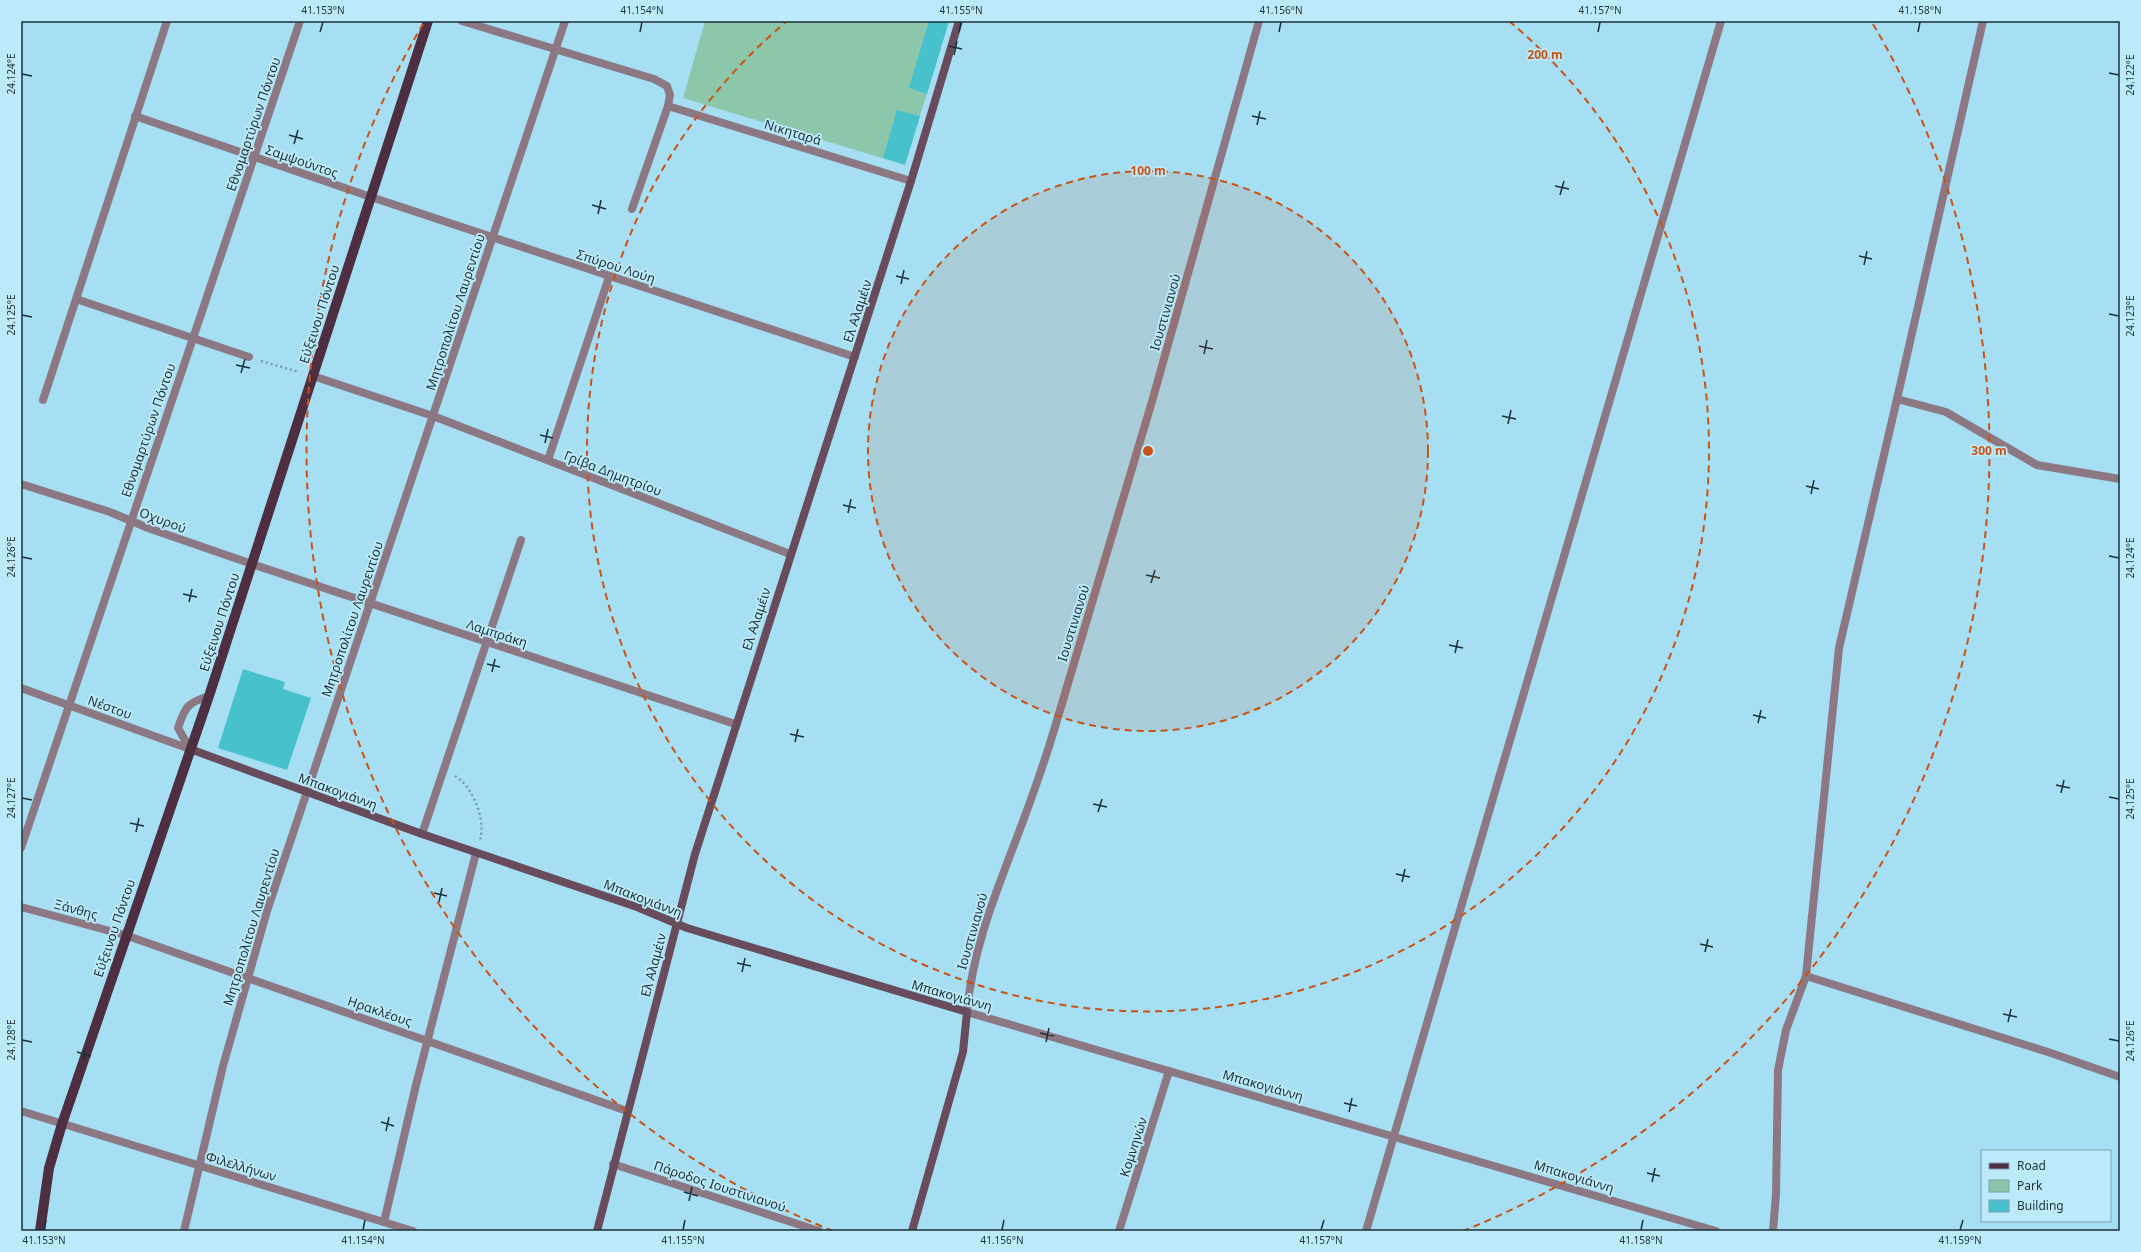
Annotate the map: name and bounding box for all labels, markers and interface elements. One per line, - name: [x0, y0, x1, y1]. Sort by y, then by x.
- text: 41.153°N: [301, 3, 345, 17]
- text: 41.154°N: [620, 3, 664, 17]
- text: 41.155°N: [939, 3, 983, 17]
- text: 41.156°N: [1259, 3, 1303, 17]
- text: 41.157°N: [1578, 3, 1622, 17]
- text: 41.158°N: [1898, 3, 1942, 17]
- text: 200 m: [1527, 46, 1563, 63]
- text: 24.124°E: [4, 53, 18, 95]
- street label: Εθνομαρτύρων Πόντου: [222, 54, 284, 194]
- text: 24.122°E: [2123, 54, 2137, 96]
- street label: Νικηταρά: [762, 115, 824, 149]
- street label: Σαμψούντος: [263, 140, 341, 182]
- text: 100 m: [1130, 162, 1166, 179]
- street label: Μητροπολίτου Λαυρεντίου: [421, 231, 489, 393]
- street label: Σπύρου Λούη: [574, 245, 658, 287]
- street label: Εύξεινου Πόντου: [295, 262, 343, 366]
- street label: Ιουστινιανού: [1145, 271, 1185, 353]
- street label: Ελ Αλαμέιν: [838, 277, 876, 345]
- text: 24.125°E: [4, 294, 18, 336]
- text: 24.123°E: [2123, 295, 2137, 337]
- street label: Εθνομαρτύρων Πόντου: [117, 360, 179, 500]
- text: 300 m: [1971, 442, 2007, 459]
- centre of rings: [1141, 444, 1155, 458]
- street label: Γρίβα Δημητρίου: [561, 446, 665, 500]
- street label: Οχυρού: [137, 503, 189, 537]
- text: 24.126°E: [4, 536, 18, 578]
- text: 24.124°E: [2123, 537, 2137, 579]
- street label: Μητροπολίτου Λαυρεντίου: [317, 539, 387, 699]
- street label: Εύξεινου Πόντου: [195, 570, 243, 674]
- street label: Ιουστινιανού: [1053, 582, 1093, 664]
- street label: Ελ Αλαμέιν: [737, 585, 775, 653]
- street label: Λαμπράκη: [464, 615, 530, 651]
- street label: Νέστου: [85, 691, 135, 723]
- street label: Μπακογιάννη: [296, 768, 380, 814]
- text: 24.127°E: [4, 777, 18, 819]
- text: 24.125°E: [2123, 778, 2137, 820]
- street label: Μητροπολίτου Λαυρεντίου: [218, 846, 284, 1008]
- street label: Μπακογιάννη: [601, 875, 685, 921]
- street label: Εύξεινου Πόντου: [89, 877, 139, 979]
- street label: Ιουστινιανού: [952, 890, 992, 972]
- street label: Ξάνθης: [52, 895, 100, 923]
- street label: Ελ Αλαμέιν: [636, 931, 670, 999]
- street label: Μπακογιάννη: [910, 975, 994, 1015]
- street label: Ηρακλέους: [345, 992, 415, 1030]
- text: 24.128°E: [4, 1019, 18, 1061]
- text: 24.126°E: [2123, 1020, 2137, 1062]
- street label: Μπακογιάννη: [1221, 1065, 1305, 1105]
- street label: Κομνηνών: [1115, 1114, 1151, 1179]
- street label: Φιλελλήνων: [204, 1147, 279, 1185]
- legend: [1981, 1150, 2111, 1222]
- street label: Μπακογιάννη: [1532, 1155, 1616, 1197]
- street label: Πάροδος Ιουστινιανού: [652, 1156, 788, 1216]
- text: Road: [2017, 1157, 2046, 1174]
- text: Park: [2017, 1177, 2043, 1194]
- text: Building: [2017, 1197, 2064, 1214]
- text: 41.153°N: [22, 1233, 66, 1247]
- text: 41.154°N: [341, 1233, 385, 1247]
- text: 41.155°N: [661, 1233, 705, 1247]
- text: 41.156°N: [980, 1233, 1024, 1247]
- text: 41.157°N: [1299, 1233, 1343, 1247]
- text: 41.158°N: [1619, 1233, 1663, 1247]
- text: 41.159°N: [1938, 1233, 1982, 1247]

